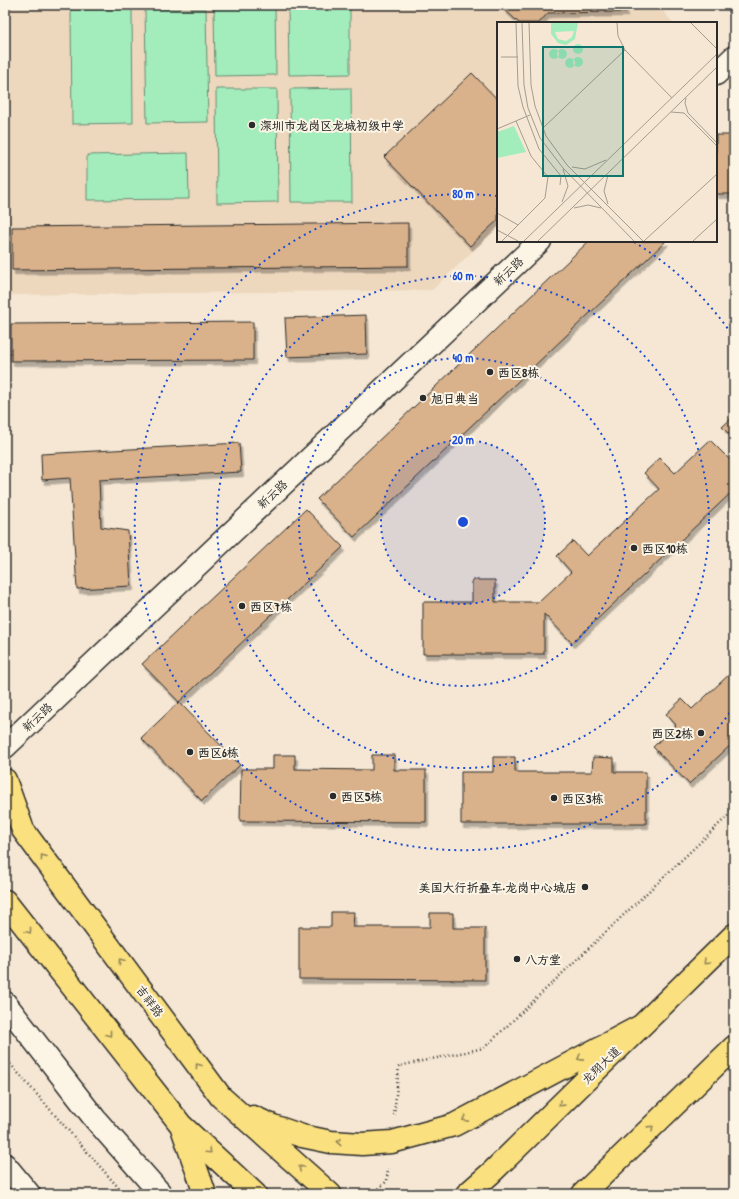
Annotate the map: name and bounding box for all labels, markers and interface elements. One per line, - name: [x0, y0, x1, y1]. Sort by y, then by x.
- inset map: [497, 22, 717, 242]
- place label: 深圳市龙岗区龙城初级中学: [260, 117, 404, 134]
- marker: 深圳市龙岗区龙城初级中学: [247, 120, 257, 130]
- text: 80 m: [452, 185, 474, 202]
- street label: 新云路: [489, 253, 527, 289]
- text: 60 m: [452, 267, 474, 284]
- text: 40 m: [453, 349, 473, 366]
- place label: 西区8栋: [498, 364, 539, 381]
- marker: 西区8栋: [485, 367, 495, 377]
- place label: 旭日典当: [431, 390, 479, 407]
- marker: 旭日典当: [418, 393, 428, 403]
- text: 20 m: [452, 431, 474, 448]
- street label: 新云路: [253, 476, 291, 512]
- centre of rings: [456, 515, 470, 529]
- place label: 西区10栋: [642, 540, 688, 557]
- marker: 西区10栋: [629, 543, 639, 553]
- place label: 西区7栋: [250, 598, 292, 615]
- marker: 西区7栋: [237, 601, 247, 611]
- street label: 新云路: [18, 699, 56, 735]
- place label: 西区2栋: [651, 725, 693, 742]
- marker: 西区2栋: [696, 728, 706, 738]
- place label: 西区6栋: [198, 744, 239, 761]
- marker: 西区6栋: [185, 747, 195, 757]
- place label: 西区5栋: [341, 788, 382, 805]
- place label: 西区3栋: [562, 790, 603, 807]
- marker: 西区5栋: [328, 791, 338, 801]
- marker: 西区3栋: [549, 793, 559, 803]
- one-way arrow: [40, 854, 48, 861]
- place label: 美国大行折叠车·龙岗中心城店: [419, 879, 577, 896]
- marker: 美国大行折叠车·龙岗中心城店: [580, 882, 590, 892]
- one-way arrow: [24, 927, 31, 934]
- place label: 八方堂: [525, 951, 561, 968]
- marker: 八方堂: [512, 954, 522, 964]
- one-way arrow: [703, 957, 711, 965]
- one-way arrow: [118, 959, 125, 966]
- street label: 吉祥路: [132, 982, 168, 1020]
- one-way arrow: [104, 1029, 111, 1036]
- street label: 龙翔大道: [578, 1042, 624, 1088]
- one-way arrow: [577, 1054, 584, 1061]
- one-way arrow: [195, 1063, 203, 1070]
- one-way arrow: [558, 1099, 566, 1107]
- one-way arrow: [462, 1114, 469, 1122]
- one-way arrow: [646, 1125, 654, 1133]
- one-way arrow: [336, 1138, 342, 1147]
- one-way arrow: [204, 1147, 212, 1154]
- one-way arrow: [298, 1166, 306, 1173]

